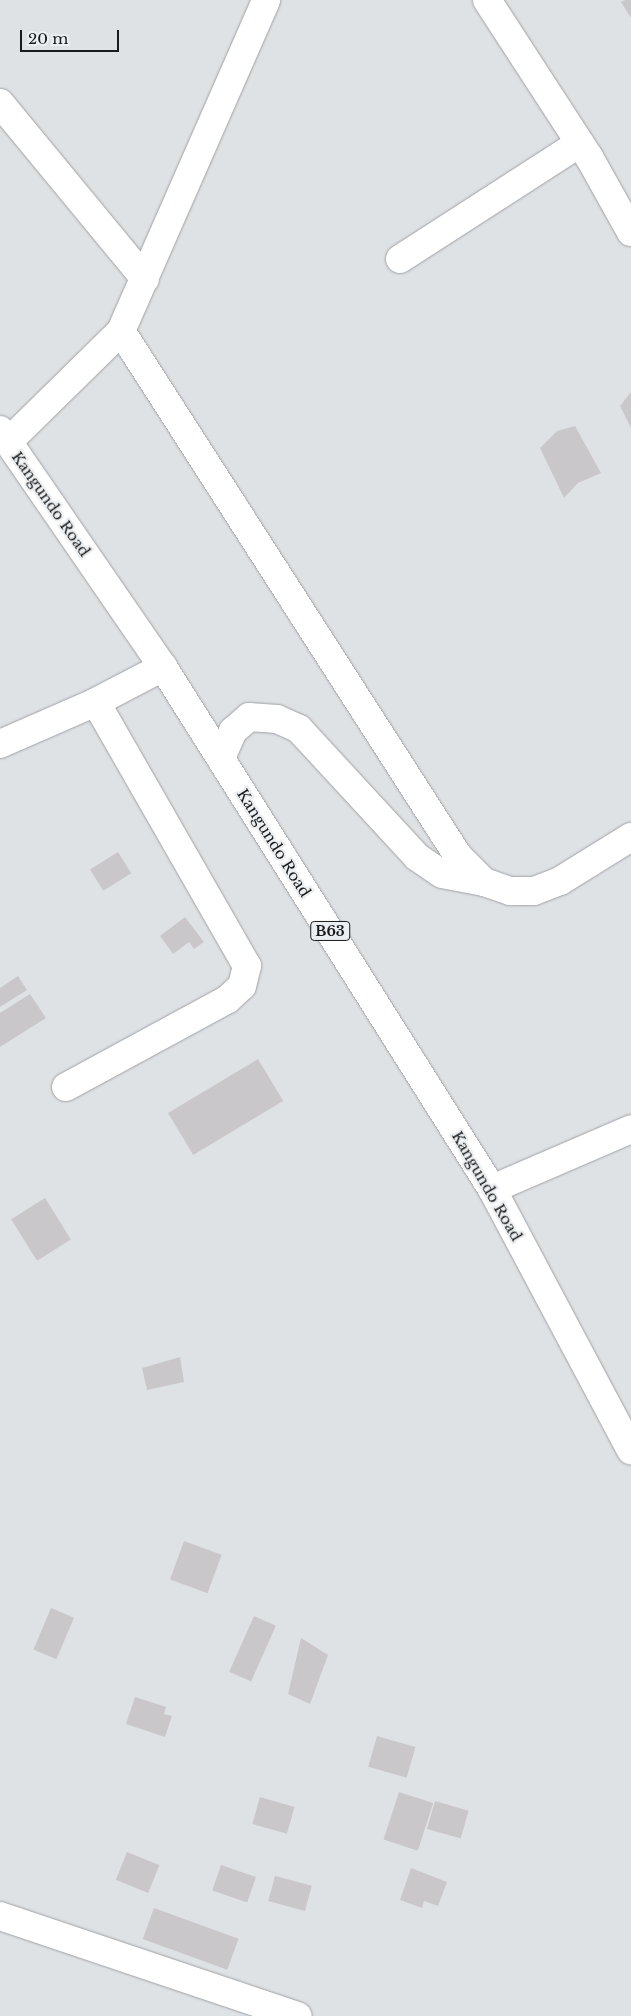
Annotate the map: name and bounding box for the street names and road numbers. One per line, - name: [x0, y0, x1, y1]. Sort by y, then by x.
- street label: Kangundo Road: [8, 448, 94, 560]
- street label: Kangundo Road: [234, 786, 314, 900]
- road number: B63: [310, 919, 350, 942]
- street label: Kangundo Road: [448, 1128, 526, 1244]

